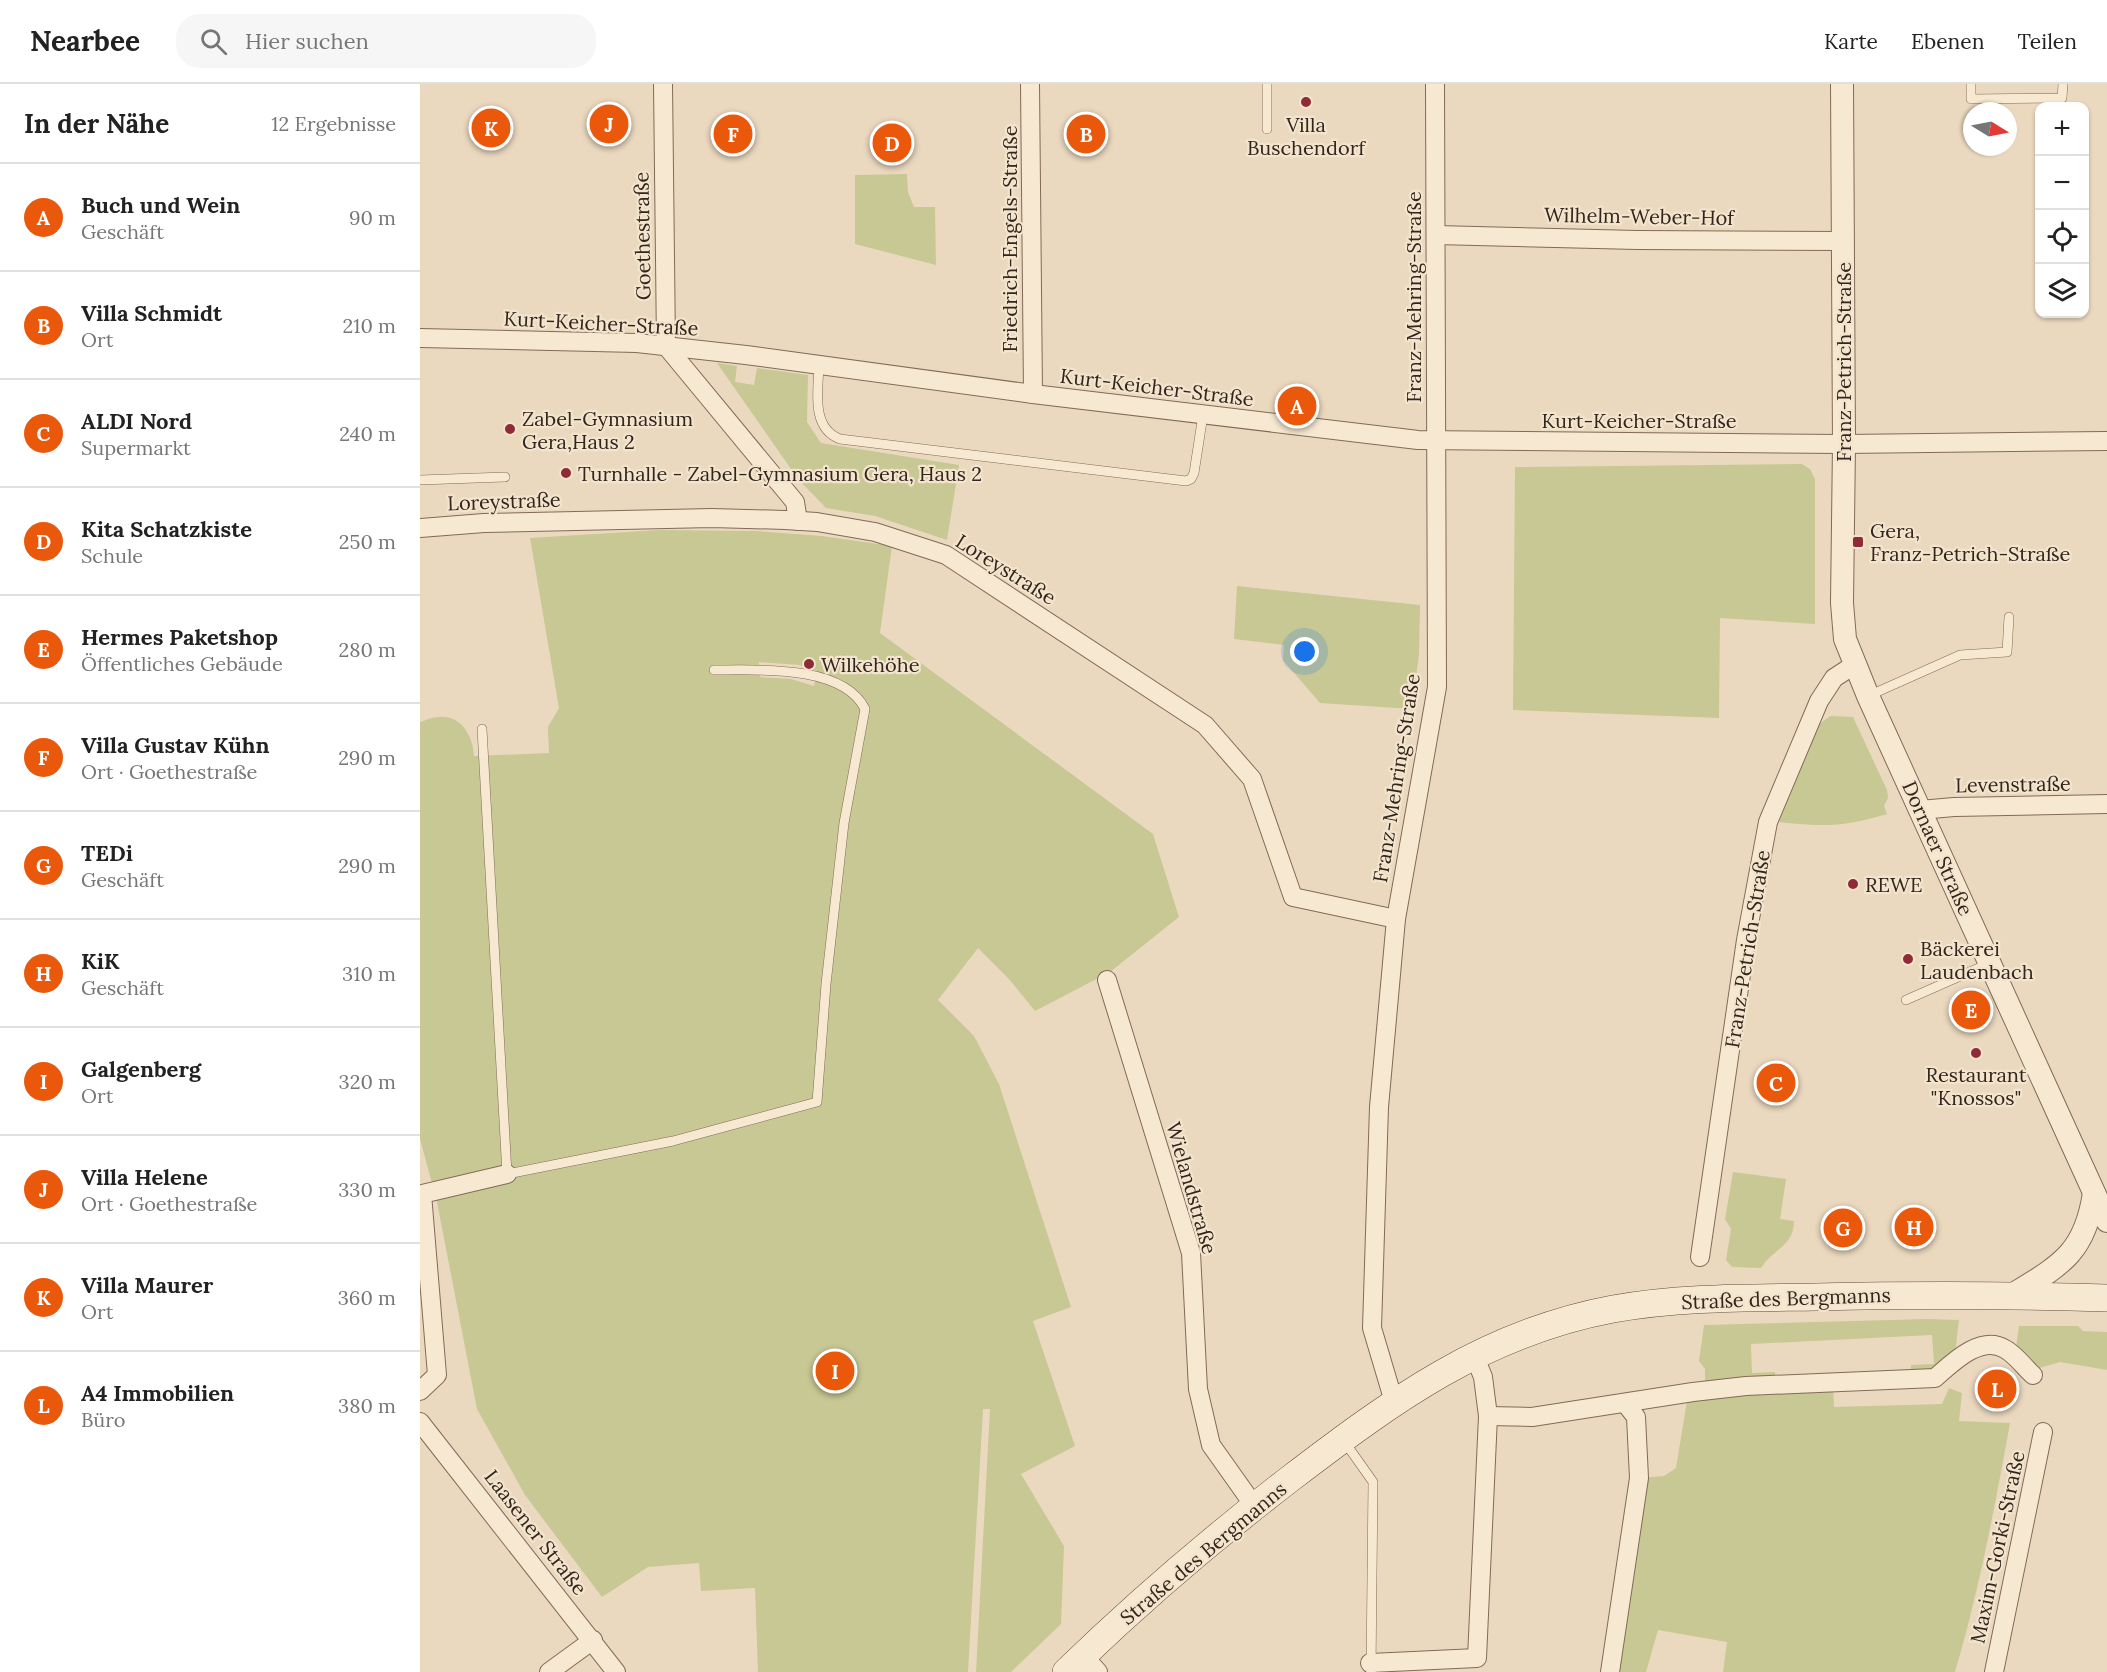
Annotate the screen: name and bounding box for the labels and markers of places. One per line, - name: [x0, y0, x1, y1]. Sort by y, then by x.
- marker: Villa Buschendorf: [1299, 95, 1313, 109]
- pin: J: [590, 102, 628, 147]
- pin: K: [472, 106, 510, 150]
- pin: F: [714, 112, 752, 156]
- pin: B: [1066, 112, 1106, 156]
- place label: Villa Buschendorf: [1247, 112, 1366, 160]
- pin: D: [872, 120, 912, 166]
- pin: A: [1278, 384, 1316, 428]
- place label: Zabel-Gymnasium Gera,Haus 2: [522, 406, 693, 454]
- marker: Zabel-Gymnasium Gera,Haus 2: [503, 422, 517, 436]
- place label: Turnhalle - Zabel-Gymnasium Gera, Haus 2: [578, 461, 982, 486]
- marker: Turnhalle - Zabel-Gymnasium Gera, Haus 2: [559, 466, 573, 480]
- place label: Gera, Franz-Petrich-Straße: [1870, 518, 2070, 566]
- marker: Gera, Franz-Petrich-Straße: [1851, 535, 1865, 549]
- place label: Wilkehöhe: [821, 652, 920, 677]
- marker: Wilkehöhe: [802, 657, 816, 671]
- place label: REWE: [1865, 872, 1922, 897]
- marker: REWE: [1846, 877, 1860, 891]
- place label: Bäckerei Laudenbach: [1920, 936, 2034, 984]
- marker: Bäckerei Laudenbach: [1901, 952, 1915, 966]
- pin: E: [1952, 988, 1990, 1032]
- marker: Restaurant "Knossos": [1969, 1046, 1983, 1060]
- pin: C: [1756, 1060, 1796, 1106]
- place label: Restaurant "Knossos": [1926, 1062, 2027, 1110]
- pin: H: [1894, 1204, 1934, 1250]
- pin: G: [1824, 1206, 1862, 1250]
- pin: I: [816, 1348, 854, 1394]
- pin: L: [1978, 1366, 2016, 1412]

